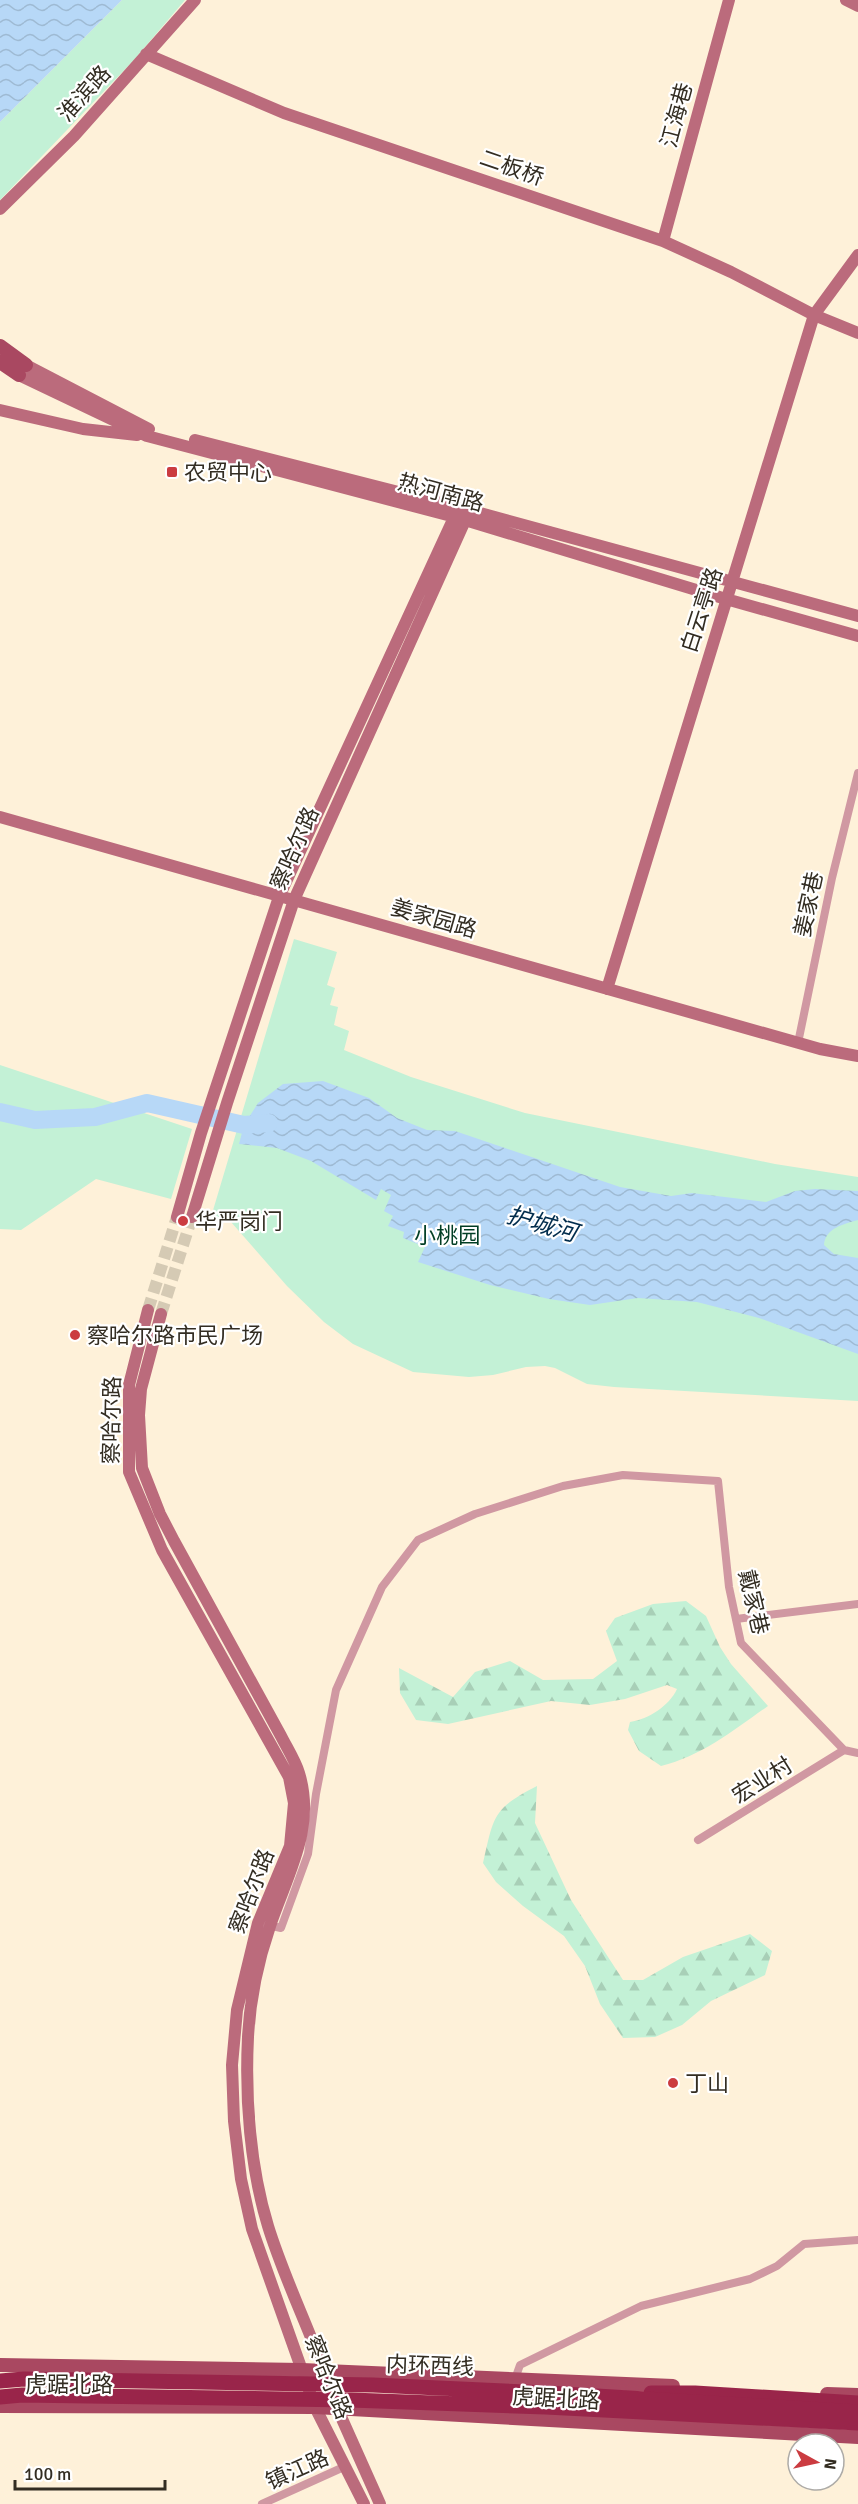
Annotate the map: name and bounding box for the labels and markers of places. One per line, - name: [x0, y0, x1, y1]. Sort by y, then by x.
- place label: 农贸中心: [184, 459, 272, 486]
- marker: 农贸中心: [165, 465, 179, 479]
- place label: 华严岗门: [195, 1208, 283, 1235]
- marker: 华严岗门: [176, 1214, 190, 1228]
- place label: 察哈尔路市民广场: [87, 1322, 263, 1349]
- marker: 察哈尔路市民广场: [68, 1328, 82, 1342]
- place label: 丁山: [685, 2070, 729, 2097]
- marker: 丁山: [666, 2076, 680, 2090]

